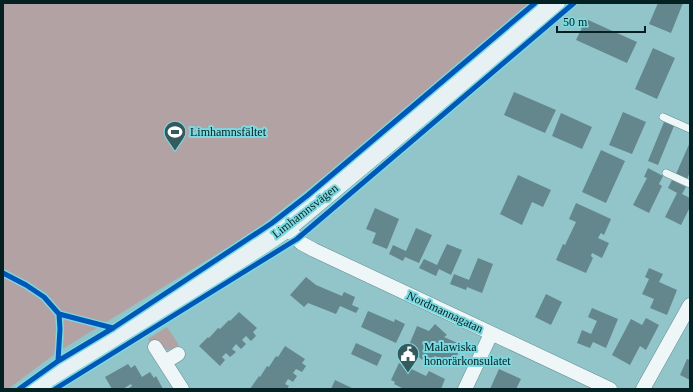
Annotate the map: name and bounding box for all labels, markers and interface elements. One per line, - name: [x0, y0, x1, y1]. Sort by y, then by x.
- scale bar: [557, 8, 645, 34]
- text: 50 m: [563, 15, 588, 29]
- sports icon: Limhamnsfältet: [162, 119, 188, 152]
- place label: Limhamnsfältet: [190, 125, 267, 139]
- street label: Limhamnsvägen: [269, 181, 341, 241]
- street label: Nordmannagatan: [405, 288, 485, 336]
- place label: Malawiska honorärkonsulatet: [424, 340, 511, 368]
- public building icon: Malawiska honorärkonsulatet: [395, 341, 421, 374]

